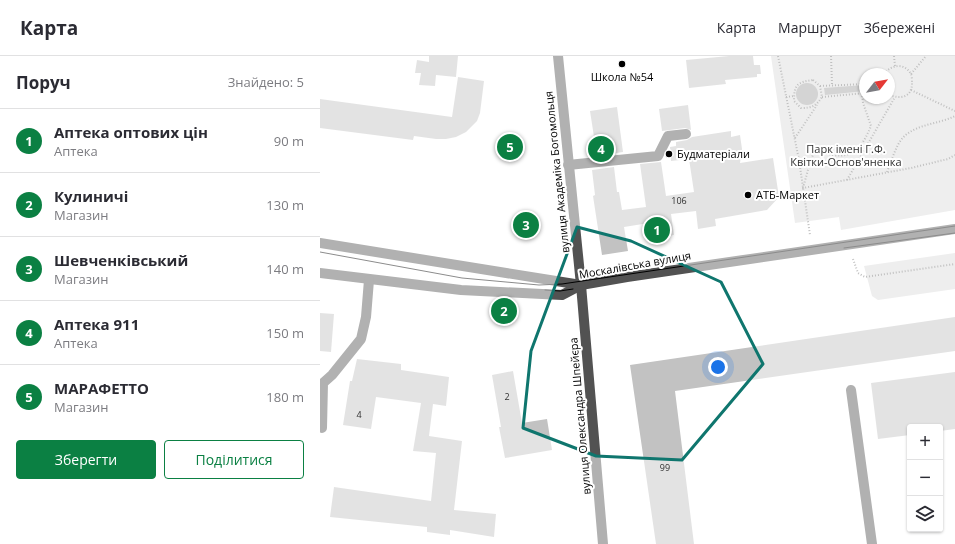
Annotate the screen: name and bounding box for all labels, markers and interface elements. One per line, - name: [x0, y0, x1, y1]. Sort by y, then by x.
- text: Карта: [20, 15, 78, 41]
- text: Карта: [717, 18, 756, 37]
- text: Маршрут: [778, 18, 842, 37]
- text: Збережені: [864, 18, 935, 37]
- marker: Школа №54: [617, 59, 627, 69]
- north arrow: [859, 68, 895, 104]
- place label: Школа №54: [591, 69, 654, 84]
- text: Поруч: [16, 71, 71, 94]
- text: Знайдено: 5: [228, 73, 304, 91]
- street label: вулиця Академіка Богомольця: [541, 90, 572, 254]
- text: Аптека оптових цін: [54, 122, 208, 142]
- text: 1: [25, 132, 33, 150]
- text: 90 m: [274, 132, 304, 150]
- pin: 5: [497, 132, 523, 162]
- pin: 4: [588, 134, 614, 164]
- park label: Парк імені Г.Ф. Квітки-Основ'яненка: [790, 141, 902, 169]
- text: Аптека: [54, 142, 98, 160]
- place label: Будматеріали: [677, 146, 750, 161]
- marker: Будматеріали: [664, 149, 674, 159]
- text: Кулиничі: [54, 186, 128, 206]
- place label: АТБ-Маркет: [756, 187, 819, 202]
- marker: АТБ-Маркет: [743, 190, 753, 200]
- house number: 106: [671, 194, 687, 207]
- text: 2: [25, 196, 33, 214]
- text: 130 m: [266, 196, 304, 214]
- text: Магазин: [54, 206, 109, 224]
- pin: 3: [513, 210, 539, 240]
- pin: 1: [644, 215, 670, 245]
- street label: Москалівська вулиця: [578, 247, 692, 282]
- text: Шевченківський: [54, 250, 188, 270]
- text: 3: [25, 260, 33, 278]
- text: 140 m: [266, 260, 304, 278]
- text: Магазин: [54, 270, 109, 288]
- pin: 2: [491, 296, 517, 326]
- text: Аптека 911: [54, 314, 139, 334]
- text: 4: [25, 324, 33, 342]
- text: 150 m: [266, 324, 304, 342]
- text: Аптека: [54, 334, 98, 352]
- street label: вулиця Олександра Шпейєра: [565, 337, 594, 495]
- your location: [708, 357, 728, 377]
- text: МАРАФЕТТО: [54, 378, 149, 398]
- text: 5: [25, 388, 33, 406]
- text: 180 m: [266, 388, 304, 406]
- house number: 2: [504, 390, 510, 403]
- text: Магазин: [54, 398, 109, 416]
- house number: 4: [356, 408, 362, 421]
- map controls: [907, 424, 943, 532]
- button: +: [907, 424, 943, 460]
- button: Зберегти: [16, 440, 156, 479]
- button: Поділитися: [164, 440, 304, 479]
- button: −: [907, 460, 943, 496]
- house number: 99: [660, 461, 670, 474]
- button: layers: [907, 496, 943, 532]

